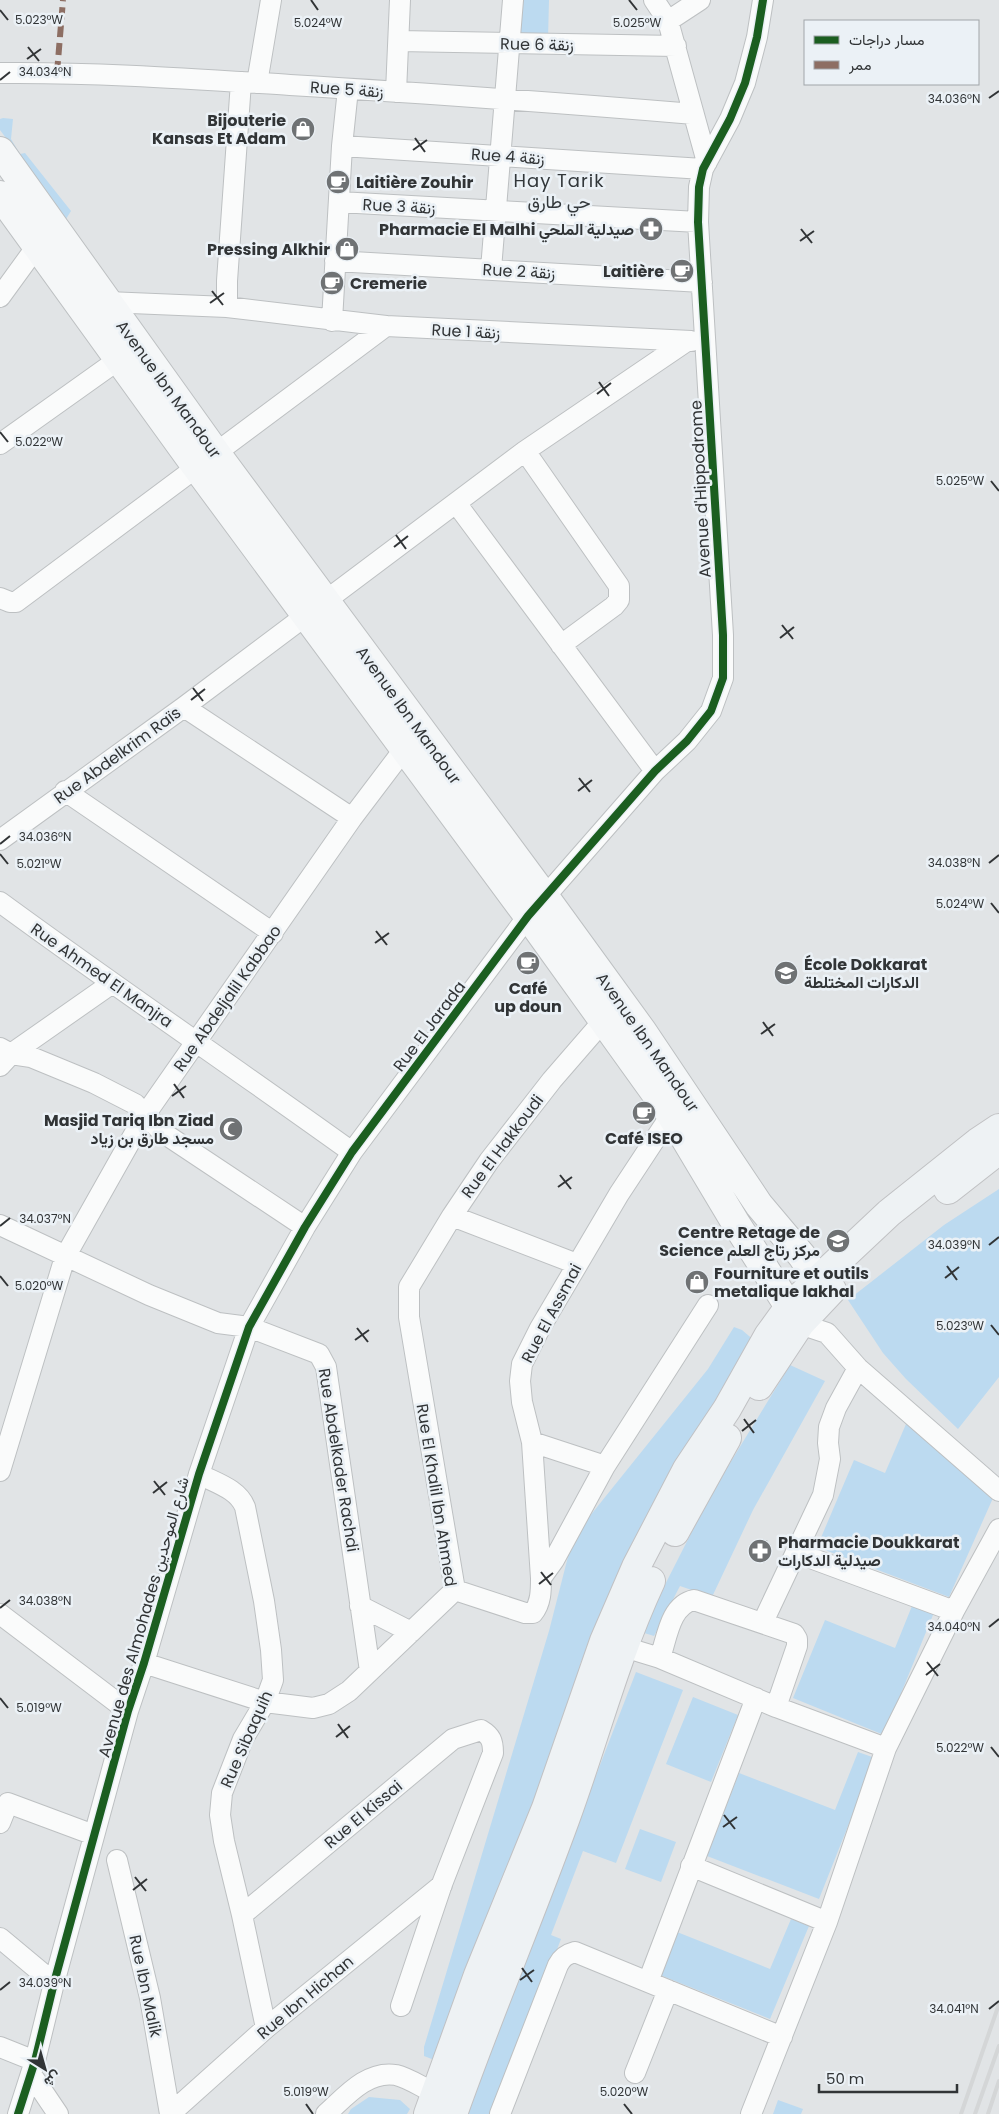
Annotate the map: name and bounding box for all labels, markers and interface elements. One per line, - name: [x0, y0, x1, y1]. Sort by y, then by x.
- text: 5.023°W: [15, 11, 63, 28]
- text: 5.024°W: [294, 14, 343, 31]
- text: 5.025°W: [613, 14, 662, 31]
- legend: [804, 20, 979, 85]
- text: مسار دراجات: [849, 29, 925, 50]
- street label: Rue 6 زنقة: [500, 32, 574, 57]
- text: ممر: [848, 54, 871, 75]
- text: 34.034°N: [19, 63, 71, 80]
- street label: Rue 5 زنقة: [309, 75, 385, 104]
- text: 34.036°N: [928, 90, 980, 107]
- place label: Bijouterie Kansas Et Adam: [152, 109, 286, 150]
- shop icon: Bijouterie Kansas Et Adam: [290, 116, 316, 142]
- street label: Rue 4 زنقة: [470, 142, 546, 171]
- district label: Hay Tarik حي طارق: [514, 168, 604, 217]
- cafe icon: Laitière Zouhir: [325, 169, 351, 195]
- place label: Laitière Zouhir: [356, 171, 473, 194]
- street label: Rue 3 زنقة: [362, 193, 436, 220]
- pharmacy icon: Pharmacie El Malhi صيدلية الملحي: [638, 216, 664, 242]
- place label: Pharmacie El Malhi صيدلية الملحي: [379, 218, 634, 243]
- shop icon: Pressing Alkhir: [334, 236, 360, 262]
- place label: Pressing Alkhir: [207, 238, 330, 261]
- street label: Rue 2 زنقة: [482, 258, 556, 285]
- cafe icon: Laitière: [669, 258, 695, 284]
- place label: Laitière: [603, 260, 664, 283]
- cafe icon: Cremerie: [319, 270, 345, 296]
- place label: Cremerie: [350, 272, 427, 295]
- street label: Avenue Ibn Mandour: [111, 315, 227, 463]
- street label: Rue 1 زنقة: [431, 318, 501, 345]
- street label: Avenue d'Hippodrome: [684, 399, 717, 578]
- text: 5.022°W: [15, 433, 63, 450]
- text: 5.025°W: [936, 472, 985, 489]
- street label: Avenue Ibn Mandour: [351, 641, 467, 789]
- street label: Rue Abdelkrim Raïs: [49, 701, 186, 809]
- text: 34.036°N: [19, 828, 71, 845]
- text: 34.038°N: [928, 854, 980, 871]
- text: 5.021°W: [17, 855, 62, 872]
- text: 5.024°W: [936, 895, 985, 912]
- street label: Rue Ahmed El Manjra: [26, 918, 177, 1033]
- street label: Rue Abdeljalil Kabbao: [168, 920, 287, 1076]
- cafe icon: Café up doun: [515, 950, 541, 976]
- place label: École Dokkarat الدكارات المختلطة: [804, 953, 927, 994]
- school or university icon: École Dokkarat الدكارات المختلطة: [773, 960, 799, 986]
- street label: Avenue Ibn Mandour: [591, 968, 705, 1117]
- street label: Rue El Jarada: [388, 976, 471, 1076]
- place label: Café up doun: [494, 977, 562, 1018]
- street label: Rue El Hakkoudi: [456, 1090, 549, 1203]
- cafe icon: Café ISEO: [631, 1100, 657, 1126]
- place label: Masjid Tariq Ibn Ziad مسجد طارق بن زياد: [44, 1109, 214, 1150]
- mosque icon: Masjid Tariq Ibn Ziad مسجد طارق بن زياد: [218, 1116, 244, 1142]
- place label: Café ISEO: [605, 1127, 683, 1150]
- text: 34.037°N: [19, 1210, 71, 1227]
- place label: Centre Retage de Science مركز رتاج العلم: [659, 1221, 820, 1262]
- school or university icon: Centre Retage de Science مركز رتاج العلم: [825, 1228, 851, 1254]
- text: 34.039°N: [928, 1236, 980, 1253]
- street label: Rue El Assmai: [516, 1260, 587, 1367]
- place label: Fourniture et outils metalique lakhal: [714, 1262, 869, 1303]
- shop icon: Fourniture et outils metalique lakhal: [684, 1269, 710, 1295]
- text: 5.020°W: [15, 1277, 64, 1294]
- text: 5.023°W: [936, 1317, 984, 1334]
- street label: Rue Abdelkader Rachdi: [313, 1367, 364, 1554]
- street label: Rue El Khalil Ibn Ahmed: [411, 1402, 462, 1588]
- street label: Avenue des Almohades شارع الموحدين: [92, 1474, 195, 1760]
- place label: Pharmacie Doukkarat صيدلية الدكارات: [778, 1531, 959, 1572]
- pharmacy icon: Pharmacie Doukkarat صيدلية الدكارات: [747, 1538, 773, 1564]
- text: 34.038°N: [19, 1592, 71, 1609]
- text: 34.040°N: [927, 1618, 981, 1635]
- street label: Rue Sibaquih: [215, 1687, 278, 1792]
- text: 5.019°W: [16, 1699, 62, 1716]
- text: 5.022°W: [936, 1739, 984, 1756]
- street label: Rue El Kissai: [319, 1775, 407, 1854]
- street label: Rue Ibn Malik: [123, 1933, 168, 2040]
- street label: Rue Ibn Hichan: [252, 1950, 358, 2045]
- text: 34.039°N: [19, 1974, 71, 1991]
- text: 34.041°N: [929, 2000, 979, 2017]
- north arrow: [20, 2044, 70, 2094]
- scale bar: [819, 2062, 956, 2094]
- text: ش: [40, 2066, 66, 2093]
- text: 50 m: [826, 2068, 864, 2089]
- text: 5.019°W: [283, 2083, 329, 2100]
- text: 5.020°W: [600, 2083, 649, 2100]

